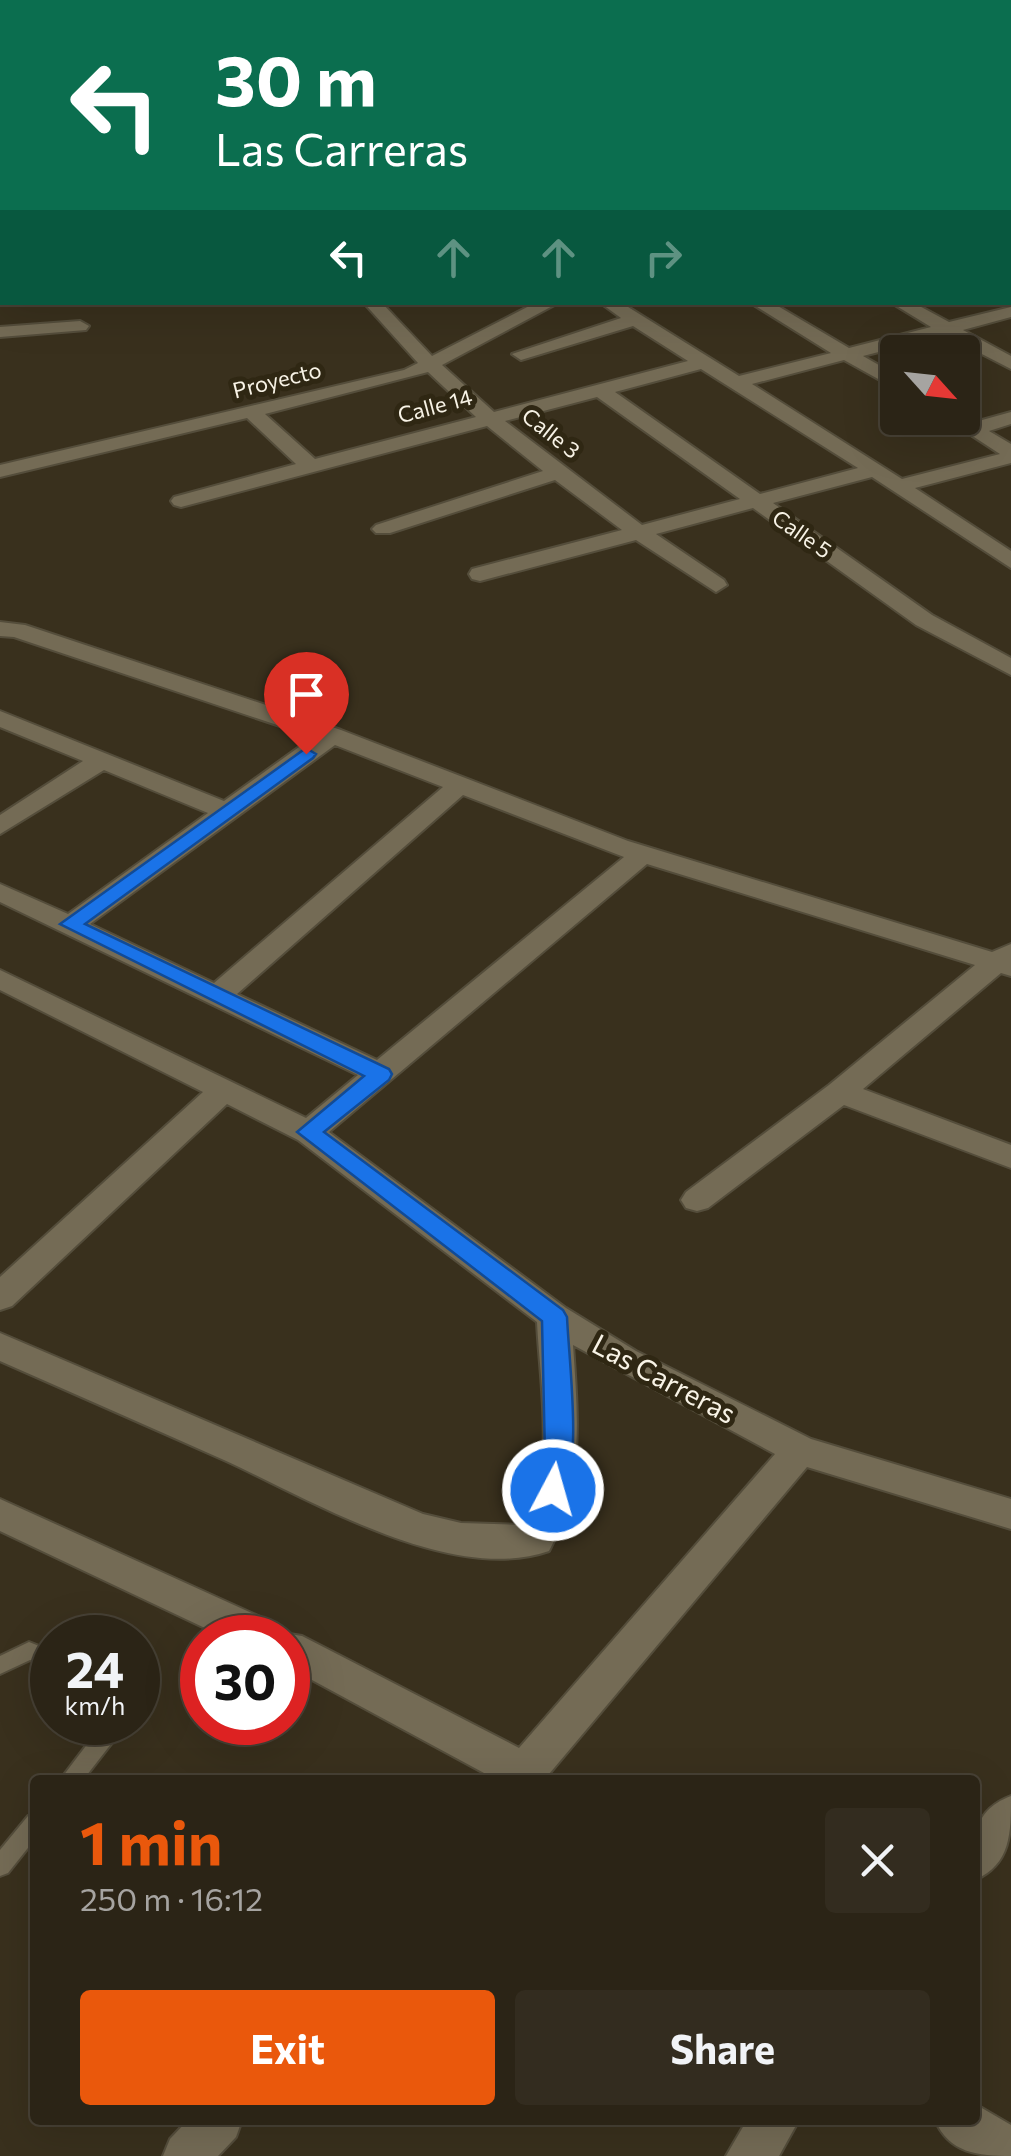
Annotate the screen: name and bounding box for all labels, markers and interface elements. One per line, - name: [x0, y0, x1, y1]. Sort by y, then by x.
- text: 30 m: [215, 35, 377, 120]
- icon: left: [50, 40, 180, 170]
- text: Las Carreras: [215, 120, 468, 175]
- icon: left: [321, 230, 376, 285]
- icon: ahead: [426, 230, 481, 285]
- icon: ahead: [531, 230, 586, 285]
- icon: right: [636, 230, 691, 285]
- north arrow: [880, 335, 980, 435]
- map controls: [880, 335, 980, 435]
- street label: Proyecto: [230, 355, 324, 404]
- street label: Calle 14: [395, 383, 475, 428]
- street label: Calle 3: [517, 402, 586, 464]
- street label: Calle 5: [767, 504, 837, 564]
- pin: [264, 652, 349, 755]
- icon: arrive: [279, 667, 334, 722]
- street label: Las Carreras: [587, 1326, 742, 1430]
- position arrow: [501, 1438, 605, 1542]
- speed limit sign: 30: [180, 1615, 310, 1745]
- text: 24: [66, 1637, 124, 1698]
- text: km/h: [65, 1690, 125, 1720]
- text: 1 min: [80, 1804, 222, 1877]
- button: close: [825, 1808, 930, 1913]
- text: 250 m · 16:12: [80, 1878, 263, 1918]
- button: Exit: [80, 1990, 495, 2105]
- button: Share: [515, 1990, 930, 2105]

